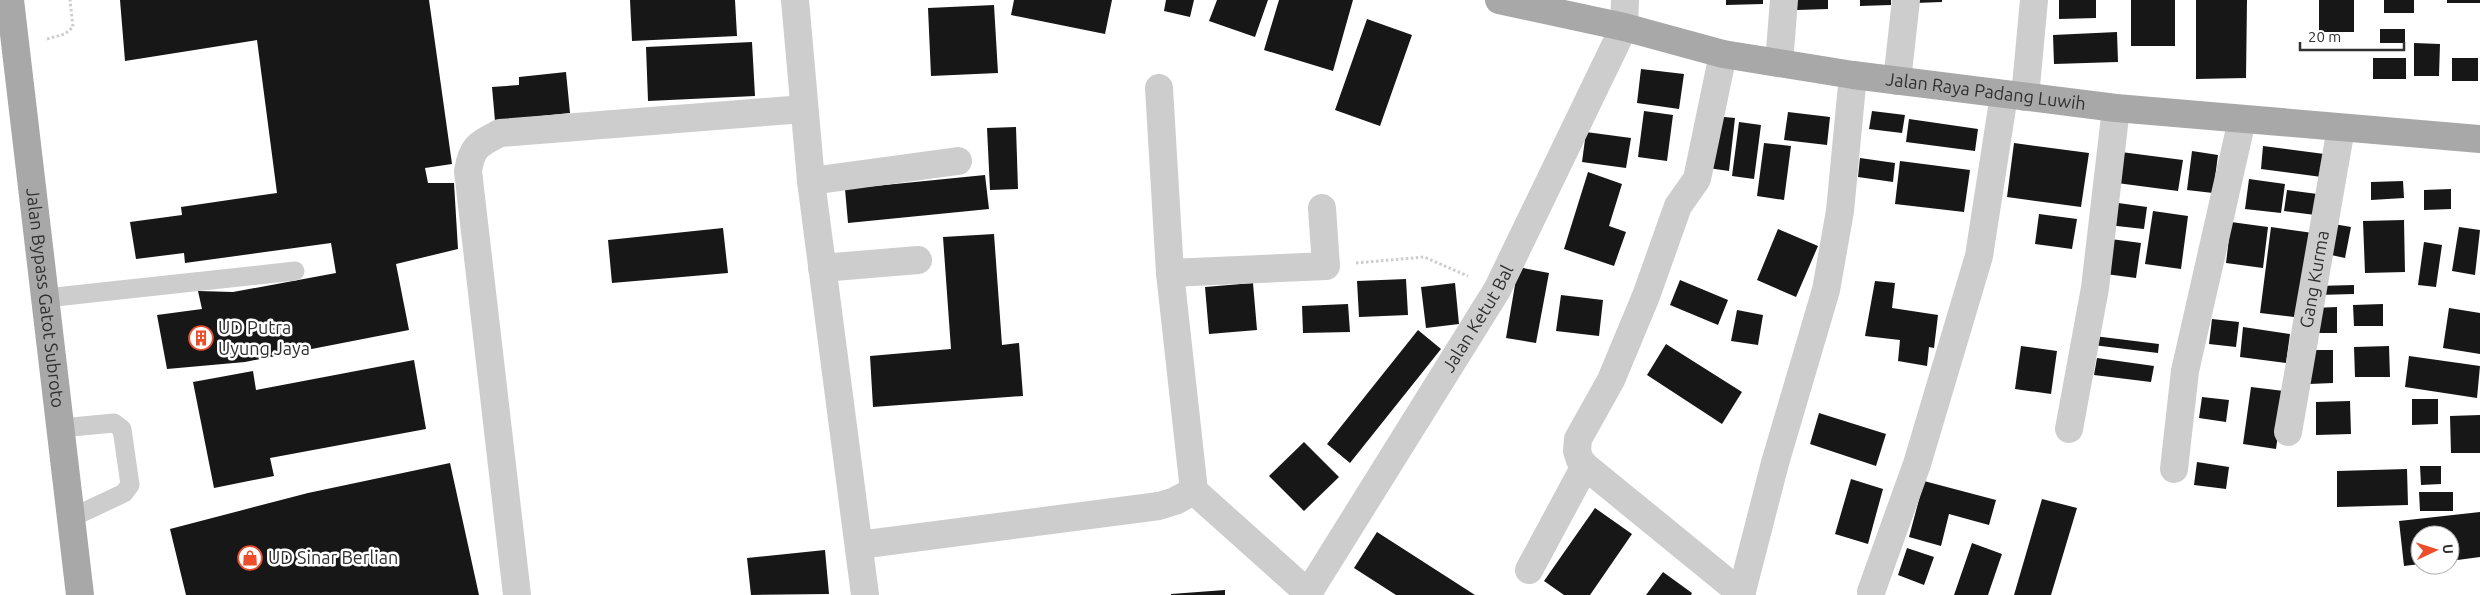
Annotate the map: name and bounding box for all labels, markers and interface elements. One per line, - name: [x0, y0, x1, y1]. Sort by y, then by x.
- scale bar: [2300, 20, 2404, 52]
- text: 20 m: [2308, 28, 2341, 45]
- street label: Jalan Raya Padang Luwih: [1885, 68, 2087, 113]
- street label: Jalan Bypass Gatot Subroto: [23, 187, 69, 409]
- street label: Gang Kurma: [2295, 229, 2332, 330]
- street label: Jalan Ketut Bal: [1437, 261, 1517, 375]
- place label: UD Putra Uyung Jaya: [218, 317, 310, 358]
- building icon: UD Putra Uyung Jaya: [188, 325, 214, 351]
- north arrow: [2410, 525, 2460, 575]
- text: U: [2440, 544, 2456, 555]
- shop icon: UD Sinar Berlian: [237, 545, 263, 571]
- place label: UD Sinar Berlian: [268, 547, 398, 567]

